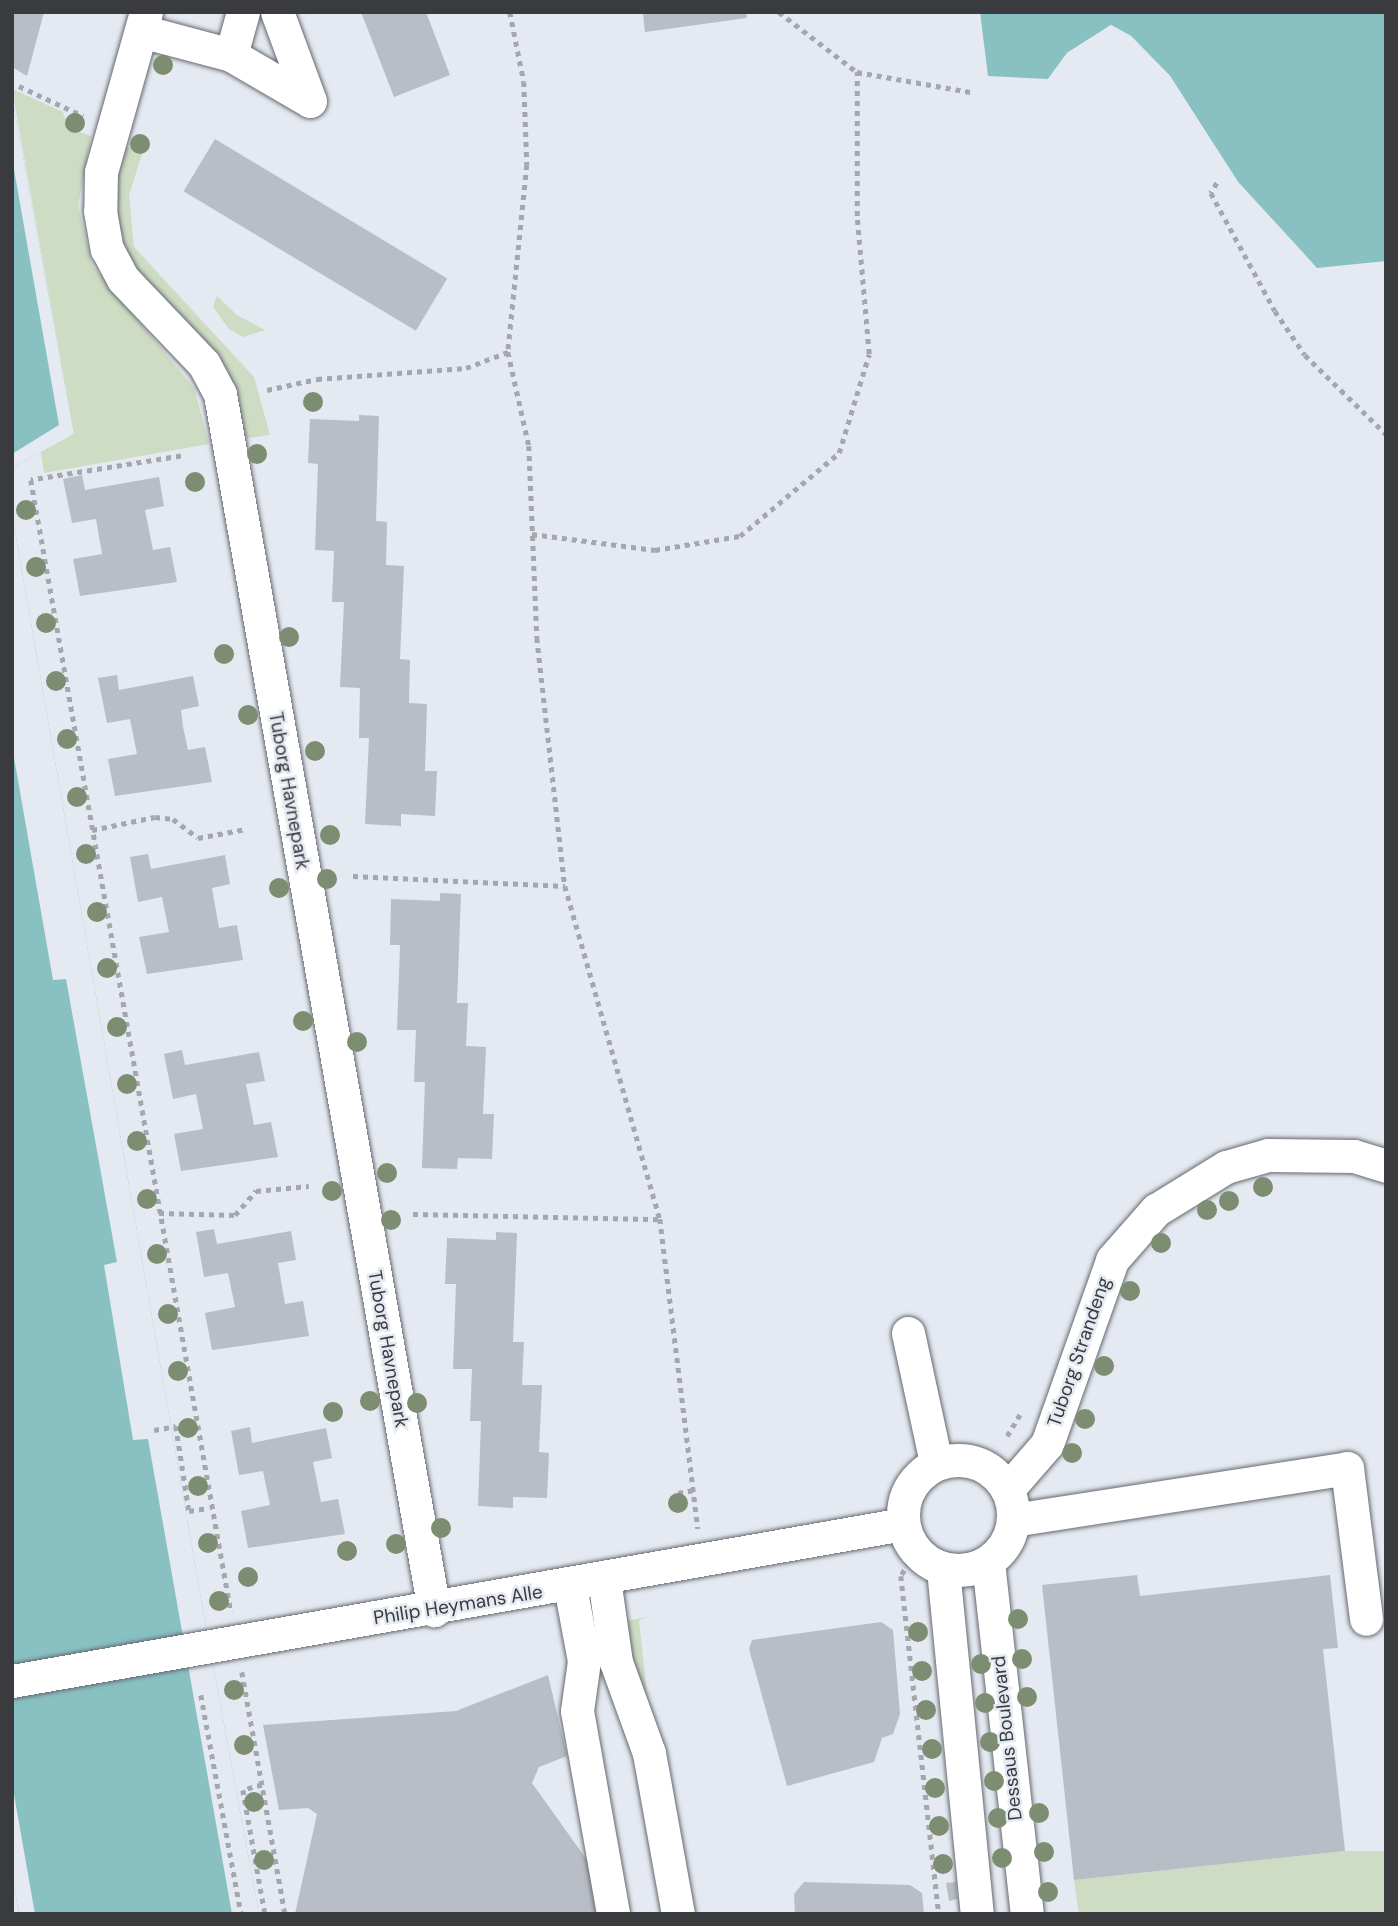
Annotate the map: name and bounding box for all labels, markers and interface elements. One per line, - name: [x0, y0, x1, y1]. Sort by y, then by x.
- street label: Tuborg Havnepark: [264, 710, 314, 872]
- street label: Tuborg Havnepark: [363, 1268, 413, 1430]
- street label: Tuborg Strandeng: [1043, 1274, 1115, 1430]
- street label: Philip Heymans Alle: [372, 1580, 544, 1630]
- street label: Dessaus Boulevard: [987, 1655, 1027, 1821]

